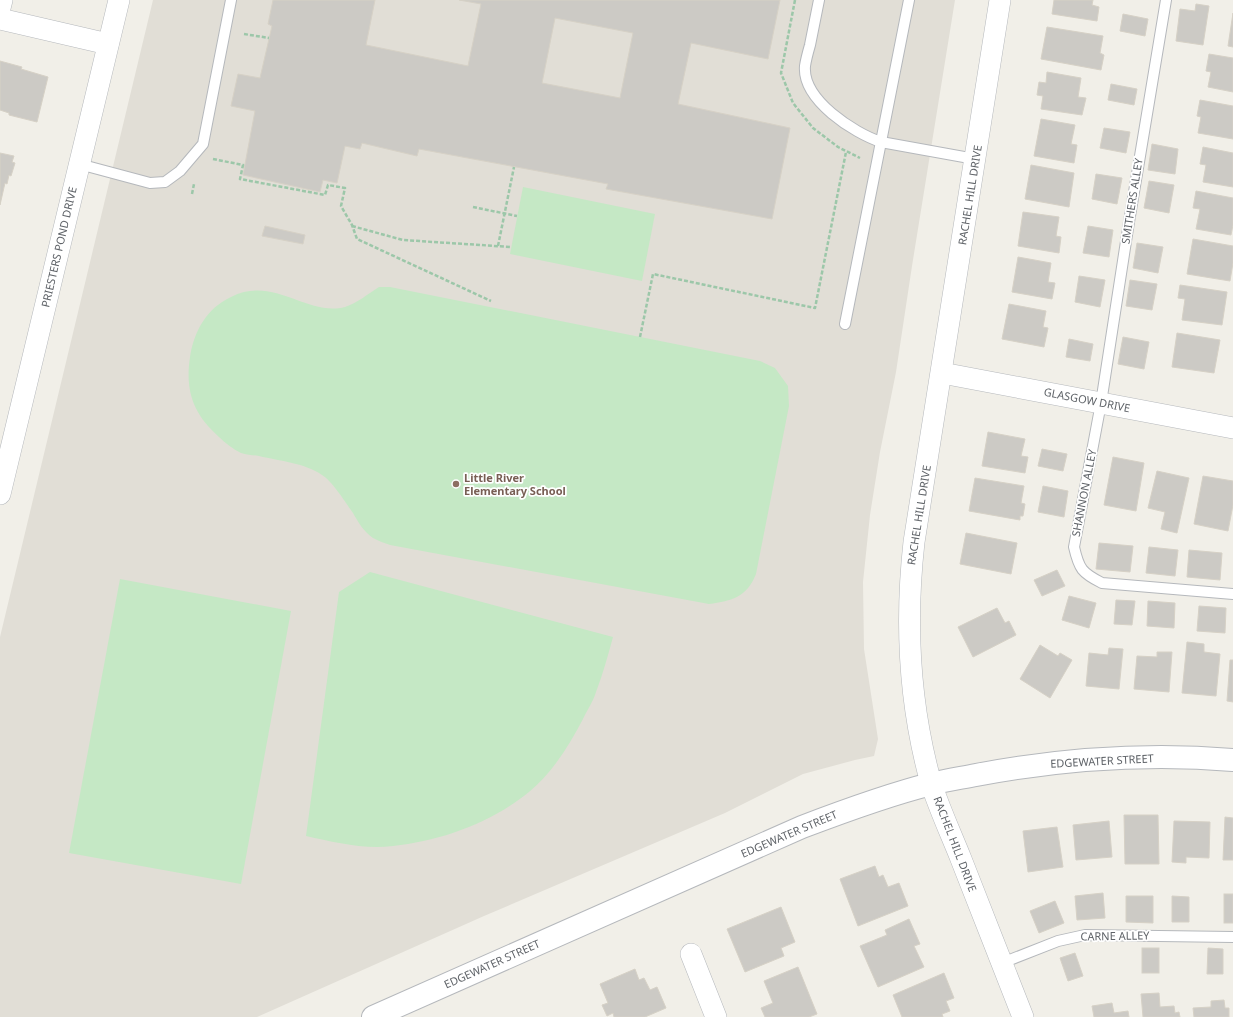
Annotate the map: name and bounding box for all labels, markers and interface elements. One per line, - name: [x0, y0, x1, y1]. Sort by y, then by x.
- street label: RACHEL HILL DRIVE: [954, 144, 985, 246]
- street label: SMITHERS ALLEY: [1117, 156, 1146, 245]
- street label: PRIESTERS POND DRIVE: [37, 185, 80, 309]
- street label: GLASGOW DRIVE: [1043, 384, 1132, 415]
- street label: SHANNON ALLEY: [1068, 447, 1099, 538]
- street label: RACHEL HILL DRIVE: [903, 464, 934, 566]
- place label: Little River Elementary School: [464, 470, 566, 498]
- marker: Little River Elementary School: [451, 479, 461, 489]
- street label: EDGEWATER STREET: [1050, 750, 1154, 771]
- street label: RACHEL HILL DRIVE: [930, 794, 981, 894]
- street label: EDGEWATER STREET: [738, 806, 839, 861]
- street label: CARNE ALLEY: [1080, 927, 1150, 944]
- street label: EDGEWATER STREET: [441, 936, 542, 991]

